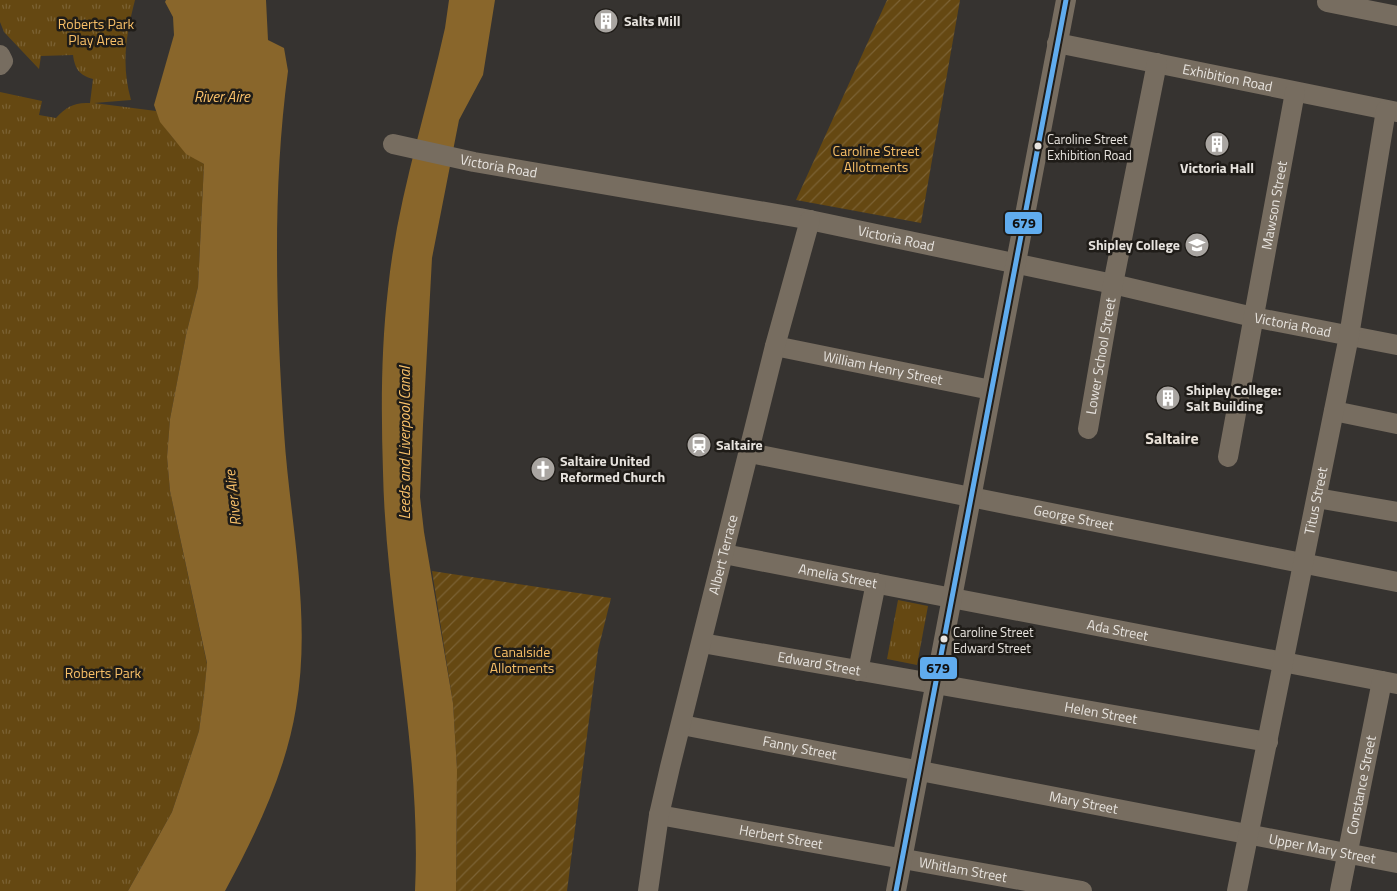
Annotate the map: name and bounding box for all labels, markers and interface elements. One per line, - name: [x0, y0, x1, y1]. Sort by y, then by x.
- building icon: Salts Mill: [593, 8, 619, 34]
- place label: Salts Mill: [624, 10, 681, 31]
- park label: Roberts Park Play Area: [58, 13, 135, 50]
- street label: Exhibition Road: [1181, 58, 1275, 97]
- water label: River Aire: [194, 85, 251, 108]
- place label: Caroline Street Exhibition Road: [1047, 129, 1132, 165]
- building icon: Victoria Hall: [1204, 131, 1230, 157]
- park label: Caroline Street Allotments: [833, 140, 919, 177]
- marker: Caroline Street Exhibition Road: [1033, 141, 1043, 151]
- street label: Victoria Road: [458, 148, 539, 183]
- place label: Victoria Hall: [1180, 157, 1254, 178]
- street label: Mawson Street: [1255, 159, 1292, 251]
- line badge: 679: [1004, 211, 1043, 235]
- text: 679: [1012, 212, 1036, 233]
- street label: Victoria Road: [856, 219, 937, 256]
- school or university icon: Shipley College: [1184, 232, 1210, 258]
- place label: Shipley College: [1088, 234, 1180, 255]
- street label: Lower School Street: [1080, 296, 1120, 416]
- street label: Victoria Road: [1253, 306, 1333, 342]
- street label: William Henry Street: [821, 345, 945, 390]
- water label: Leeds and Liverpool Canal: [393, 365, 416, 519]
- place label: Shipley College: Salt Building: [1186, 379, 1281, 416]
- building icon: Shipley College: Salt Building: [1155, 385, 1181, 411]
- district label: Saltaire: [1145, 426, 1199, 450]
- station icon: Saltaire: [686, 432, 712, 458]
- place label: Saltaire: [716, 434, 763, 455]
- place label: Saltaire United Reformed Church: [560, 450, 665, 487]
- church icon: Saltaire United Reformed Church: [530, 456, 556, 482]
- street label: Titus Street: [1298, 465, 1332, 536]
- water label: River Aire: [218, 468, 247, 527]
- street label: George Street: [1032, 499, 1116, 535]
- street label: Albert Terrace: [702, 512, 743, 597]
- street label: Amelia Street: [797, 558, 879, 593]
- street label: Ada Street: [1085, 613, 1150, 646]
- place label: Caroline Street Edward Street: [953, 622, 1034, 658]
- marker: Caroline Street Edward Street: [939, 634, 949, 644]
- park label: Canalside Allotments: [490, 641, 554, 678]
- street label: Edward Street: [776, 645, 863, 681]
- line badge: 679: [919, 656, 958, 680]
- text: 679: [926, 657, 950, 678]
- park label: Roberts Park: [65, 662, 142, 683]
- street label: Helen Street: [1063, 696, 1139, 729]
- street label: Fanny Street: [761, 730, 839, 765]
- street label: Constance Street: [1341, 733, 1381, 836]
- street label: Mary Street: [1048, 785, 1120, 819]
- street label: Herbert Street: [738, 819, 825, 854]
- street label: Upper Mary Street: [1267, 827, 1378, 869]
- street label: Whitlam Street: [917, 851, 1009, 887]

